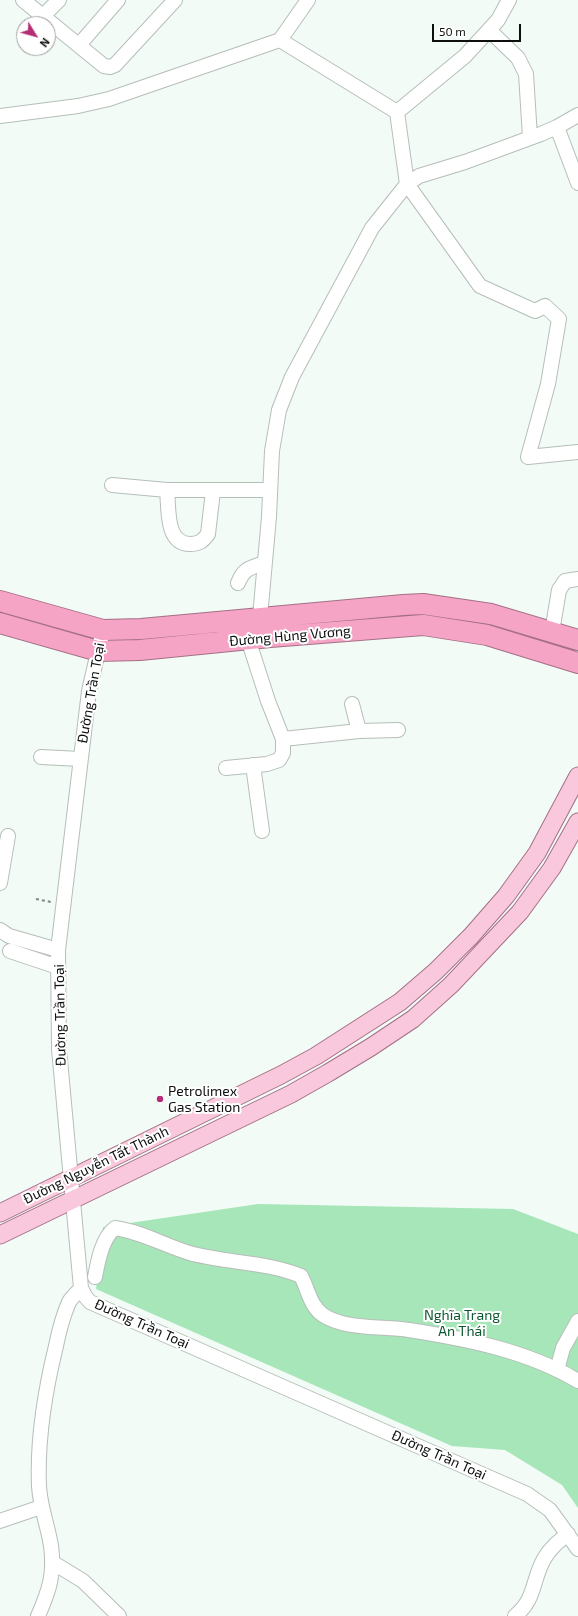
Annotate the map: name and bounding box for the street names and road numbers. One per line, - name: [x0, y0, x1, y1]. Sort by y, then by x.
- street label: Đường Hùng Vương: [229, 622, 351, 650]
- street label: Đường Trần Toại: [74, 641, 108, 745]
- street label: Đường Trần Toại: [51, 964, 69, 1066]
- street label: Đường Nguyễn Tất Thành: [20, 1122, 172, 1208]
- street label: Đường Trần Toại: [92, 1296, 192, 1352]
- street label: Đường Trần Toại: [389, 1427, 489, 1483]

